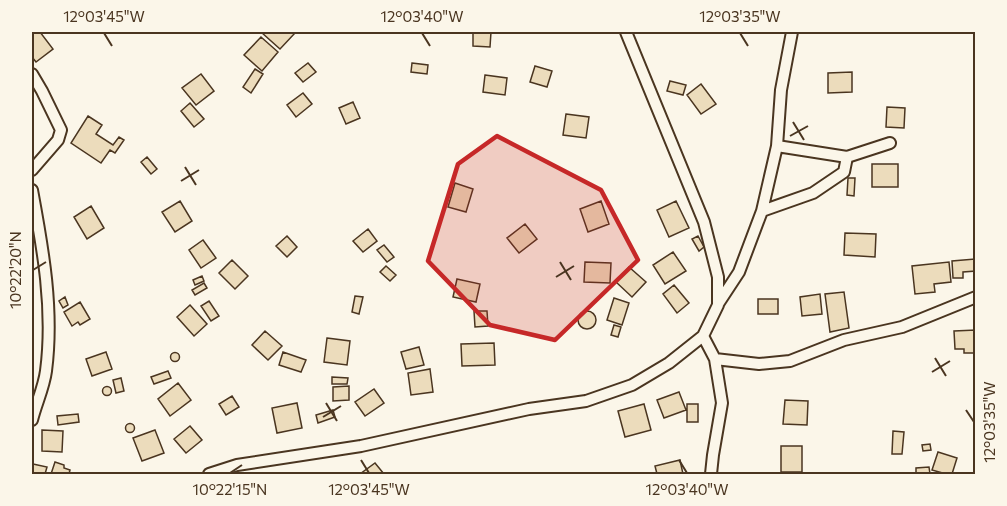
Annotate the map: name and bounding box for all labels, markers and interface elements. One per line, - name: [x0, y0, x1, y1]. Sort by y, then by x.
- text: 12°03'45"W: [63, 7, 145, 25]
- text: 12°03'40"W: [381, 7, 463, 25]
- text: 12°03'35"W: [699, 7, 781, 25]
- text: 10°22'20"N: [6, 231, 24, 309]
- text: 12°03'35"W: [980, 381, 998, 463]
- text: 10°22'15"N: [193, 480, 267, 498]
- text: 12°03'45"W: [328, 480, 410, 498]
- text: 12°03'40"W: [646, 480, 728, 498]

